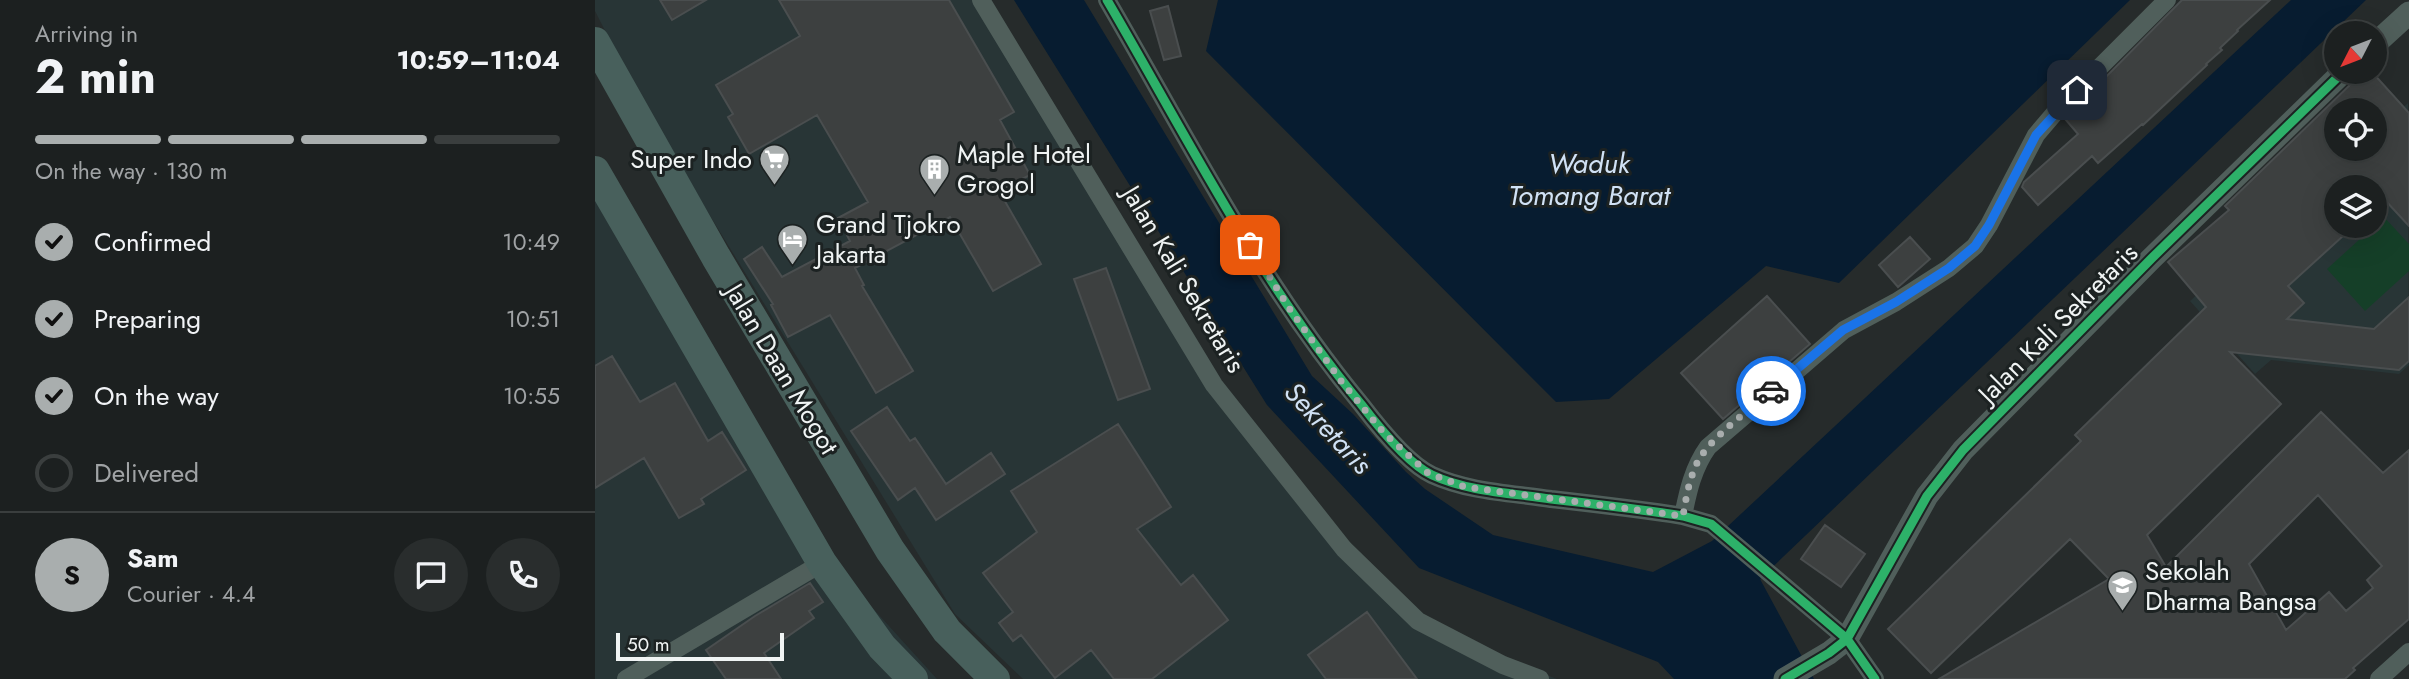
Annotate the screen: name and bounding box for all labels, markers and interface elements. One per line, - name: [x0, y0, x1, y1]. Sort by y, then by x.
- text: Arriving in: [35, 17, 138, 51]
- north arrow: [2324, 21, 2387, 84]
- map controls: [2324, 21, 2387, 238]
- text: 10:59–11:04: [396, 41, 560, 79]
- text: 2 min: [35, 44, 156, 110]
- pin: [2047, 60, 2107, 120]
- icon: home: [2058, 71, 2096, 109]
- button: locate: [2324, 98, 2387, 161]
- place label: Maple Hotel Grogol: [957, 135, 1091, 203]
- place label: Super Indo: [630, 140, 752, 178]
- supermarket icon: Super Indo: [758, 142, 792, 186]
- water label: Waduk Tomang Barat: [1508, 143, 1671, 216]
- building icon: Maple Hotel Grogol: [917, 152, 951, 196]
- text: On the way · 130 m: [35, 154, 227, 188]
- button: layers: [2324, 175, 2387, 238]
- street label: Jalan Kali Sekretaris: [1111, 176, 1255, 380]
- place label: Grand Tjokro Jakarta: [813, 205, 961, 273]
- pin: [1220, 215, 1280, 275]
- hotel icon: Grand Tjokro Jakarta: [776, 222, 810, 266]
- icon: check: [35, 223, 73, 261]
- text: Confirmed: [94, 223, 211, 261]
- text: 10:49: [502, 225, 560, 259]
- icon: bag: [1231, 226, 1269, 264]
- street label: Jalan Kali Sekretaris: [1967, 234, 2147, 414]
- street label: Jalan Daan Mogot: [714, 274, 848, 462]
- icon: check: [35, 300, 73, 338]
- text: Preparing: [94, 300, 201, 338]
- text: 10:51: [506, 302, 560, 336]
- courier: [1736, 356, 1806, 426]
- icon: car: [1752, 372, 1790, 410]
- water label: Sekretaris: [1274, 373, 1382, 484]
- icon: check: [35, 377, 73, 415]
- text: On the way: [94, 377, 219, 415]
- text: 10:55: [503, 379, 560, 413]
- text: Delivered: [94, 454, 199, 492]
- button: chat: [394, 538, 468, 612]
- button: phone: [486, 538, 560, 612]
- text: Sam: [127, 539, 179, 577]
- place label: Sekolah Dharma Bangsa: [2145, 552, 2317, 620]
- text: S: [64, 556, 80, 594]
- school or university icon: Sekolah Dharma Bangsa: [2105, 569, 2139, 613]
- text: Courier · 4.4: [127, 577, 255, 611]
- scale bar: [616, 630, 784, 662]
- text: 50 m: [627, 631, 670, 658]

